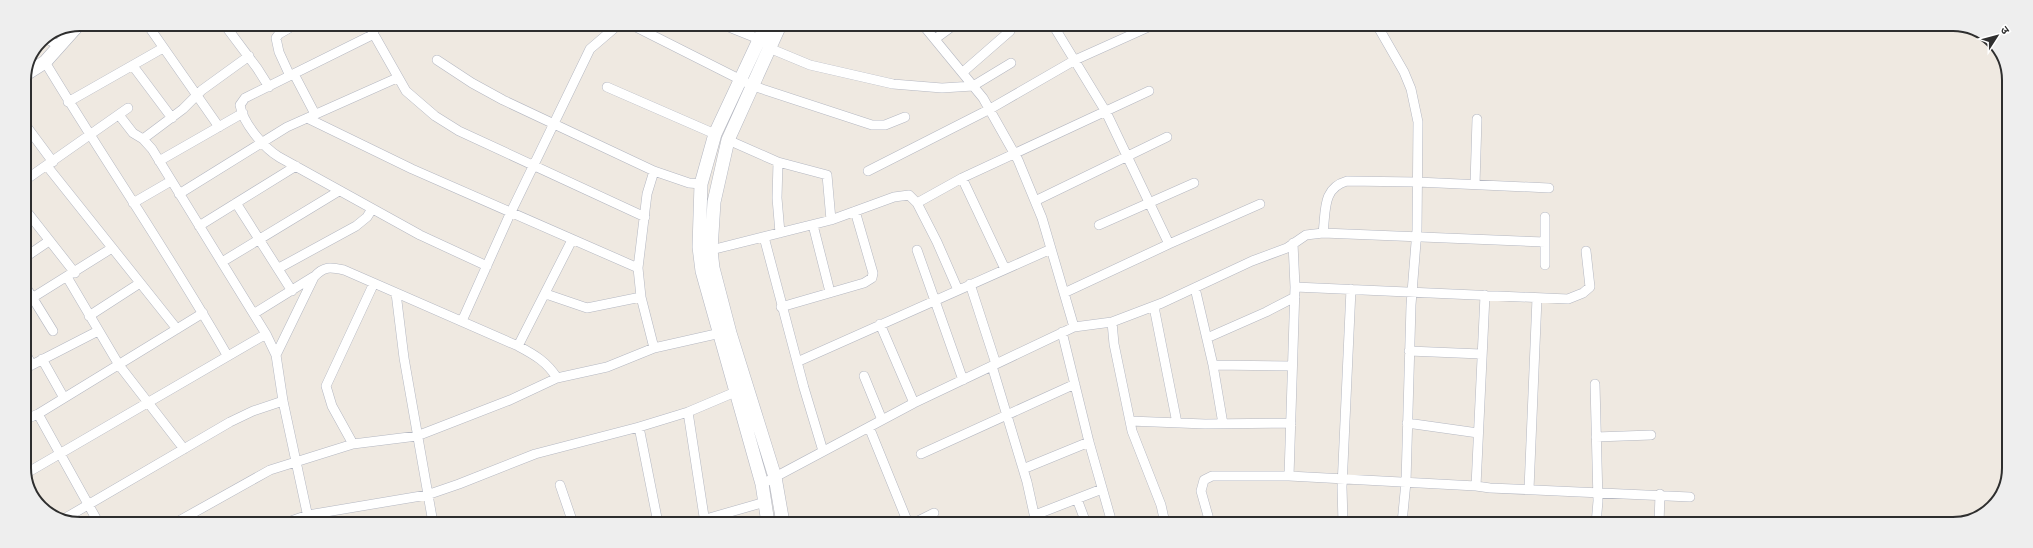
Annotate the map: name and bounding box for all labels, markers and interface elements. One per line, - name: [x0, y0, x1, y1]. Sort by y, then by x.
- north arrow: [1977, 16, 2017, 56]
- text: उ: [1998, 23, 2014, 37]

